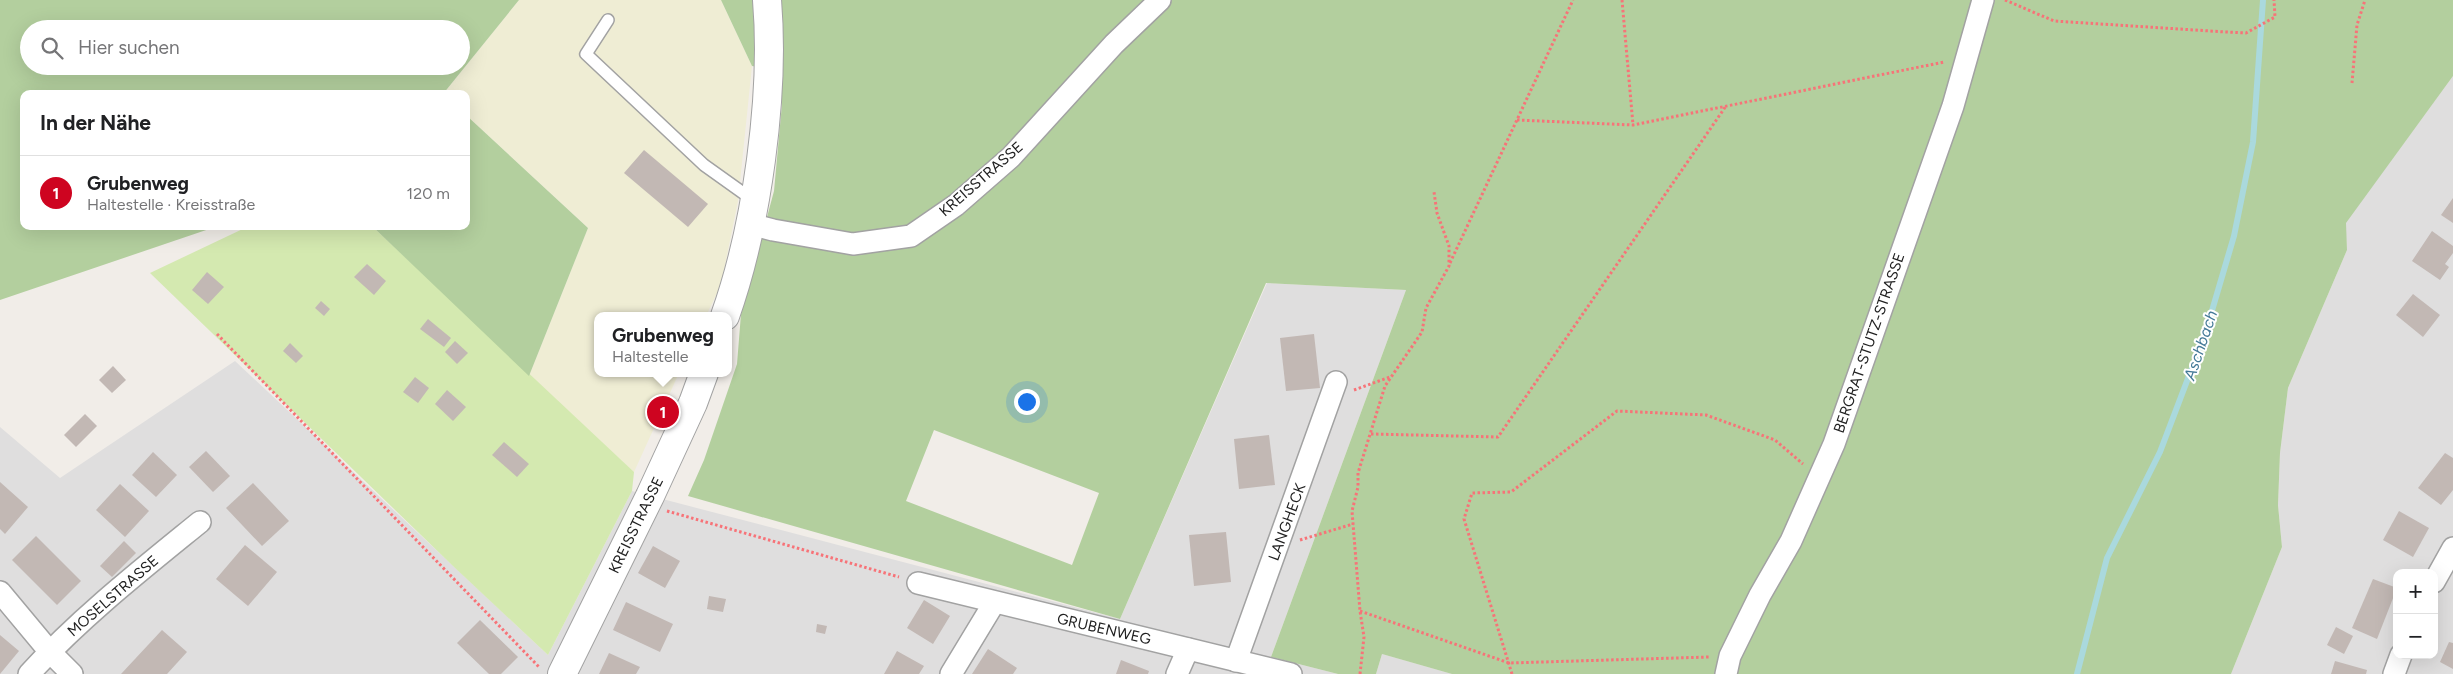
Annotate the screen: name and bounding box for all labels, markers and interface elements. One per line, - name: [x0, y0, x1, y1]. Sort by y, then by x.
- search box: [20, 20, 470, 75]
- icon: search: [38, 34, 66, 62]
- text: Hier suchen: [78, 36, 179, 59]
- text: In der Nähe: [40, 110, 151, 135]
- street label: KREISSTRASSE: [935, 138, 1027, 220]
- text: Grubenweg: [87, 172, 189, 195]
- text: 1: [53, 184, 59, 203]
- text: 120 m: [407, 184, 450, 203]
- text: Haltestelle · Kreisstraße: [87, 195, 255, 214]
- street label: BERGRAT-STUTZ-STRASSE: [1830, 251, 1908, 435]
- water label: Aschbach: [2179, 308, 2221, 383]
- popup: [594, 312, 732, 377]
- text: Grubenweg: [612, 324, 714, 347]
- text: Haltestelle: [612, 347, 688, 366]
- your location: [1014, 389, 1040, 415]
- pin: 1: [647, 393, 679, 431]
- street label: KREISSTRASSE: [605, 474, 667, 576]
- street label: LANGHECK: [1265, 480, 1310, 563]
- street label: MOSELSTRASSE: [64, 552, 162, 640]
- map controls: [2393, 569, 2438, 659]
- button: +: [2393, 569, 2438, 614]
- street label: GRUBENWEG: [1055, 609, 1153, 649]
- button: −: [2393, 614, 2438, 659]

